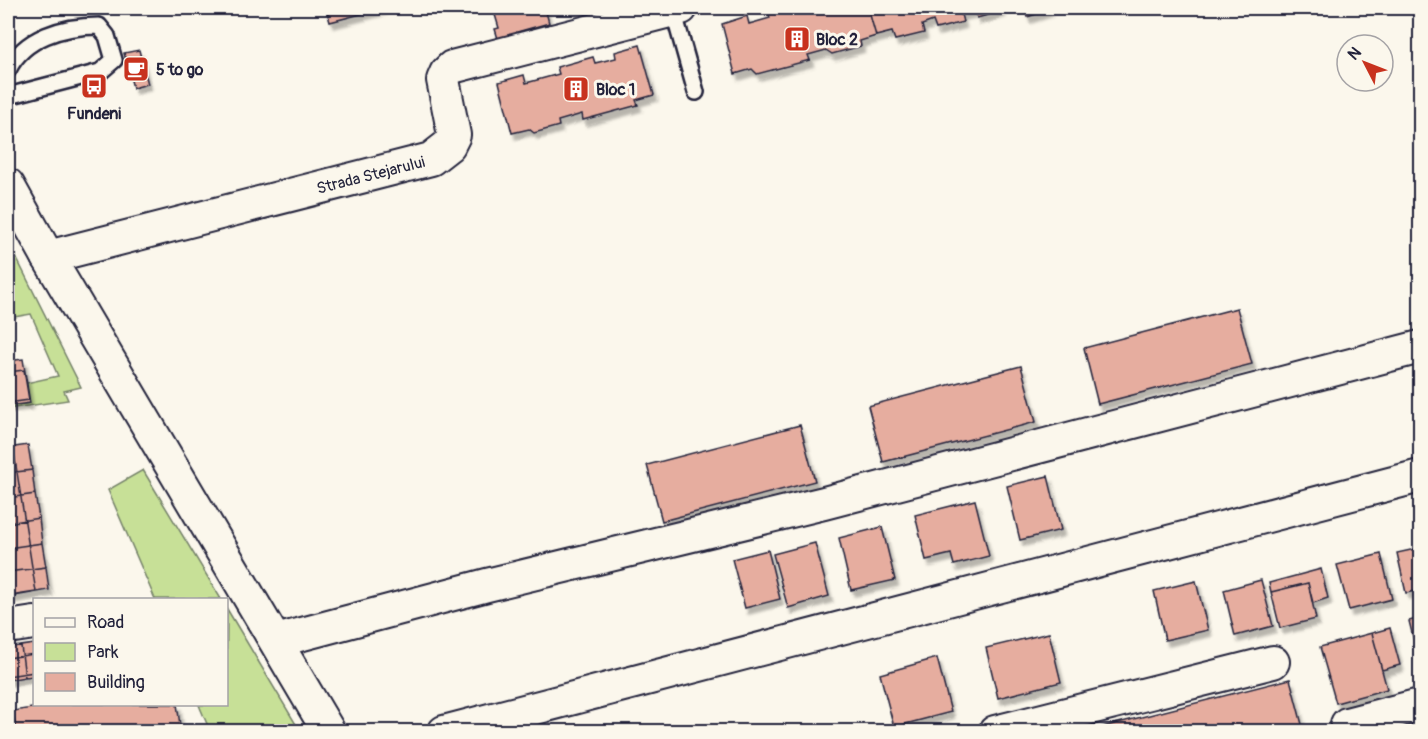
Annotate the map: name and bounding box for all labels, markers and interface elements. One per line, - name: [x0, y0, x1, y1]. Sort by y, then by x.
- building icon: Bloc 2: [782, 24, 812, 54]
- place label: Bloc 2: [816, 30, 858, 50]
- north arrow: [1335, 33, 1395, 93]
- text: N: [1344, 43, 1366, 64]
- cafe icon: 5 to go: [121, 54, 151, 84]
- place label: 5 to go: [156, 60, 204, 80]
- bus stop icon: Fundeni: [79, 71, 109, 101]
- building icon: Bloc 1: [561, 74, 591, 104]
- place label: Bloc 1: [596, 80, 635, 100]
- place label: Fundeni: [67, 104, 121, 124]
- street label: Strada Stejarului: [315, 152, 427, 199]
- legend: [33, 598, 228, 706]
- text: Road: [87, 611, 124, 634]
- text: Park: [87, 641, 119, 664]
- text: Building: [87, 671, 145, 694]

